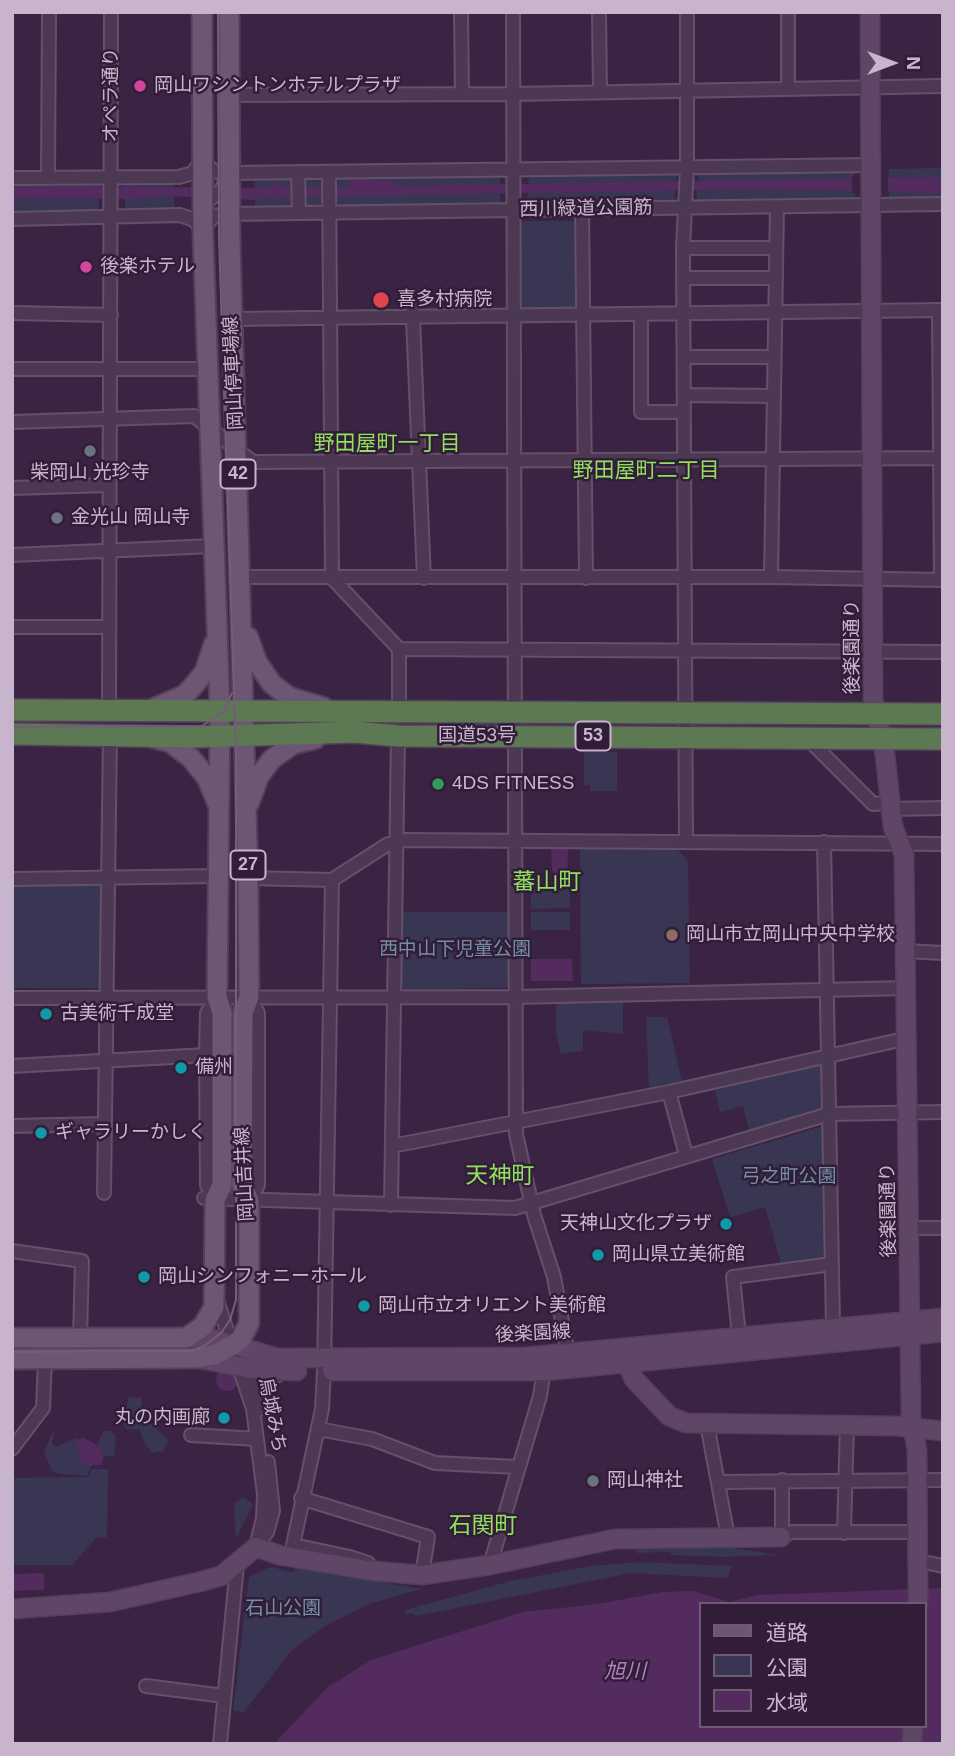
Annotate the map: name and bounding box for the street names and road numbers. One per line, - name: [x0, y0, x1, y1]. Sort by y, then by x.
- street label: オペラ通り: [101, 48, 123, 142]
- street label: 西川緑道公園筋: [519, 196, 653, 222]
- street label: 岡山停車場線: [220, 315, 248, 431]
- road number: 42: [220, 460, 256, 488]
- street label: 後楽園通り: [842, 600, 864, 694]
- road number: 53: [576, 722, 610, 750]
- street label: 国道53号: [438, 725, 516, 747]
- road number: 27: [230, 850, 266, 880]
- street label: 岡山吉井線: [231, 1126, 259, 1222]
- street label: 後楽園通り: [877, 1162, 901, 1258]
- street label: 後楽園線: [494, 1321, 572, 1347]
- street label: 烏城みち: [254, 1376, 290, 1454]

